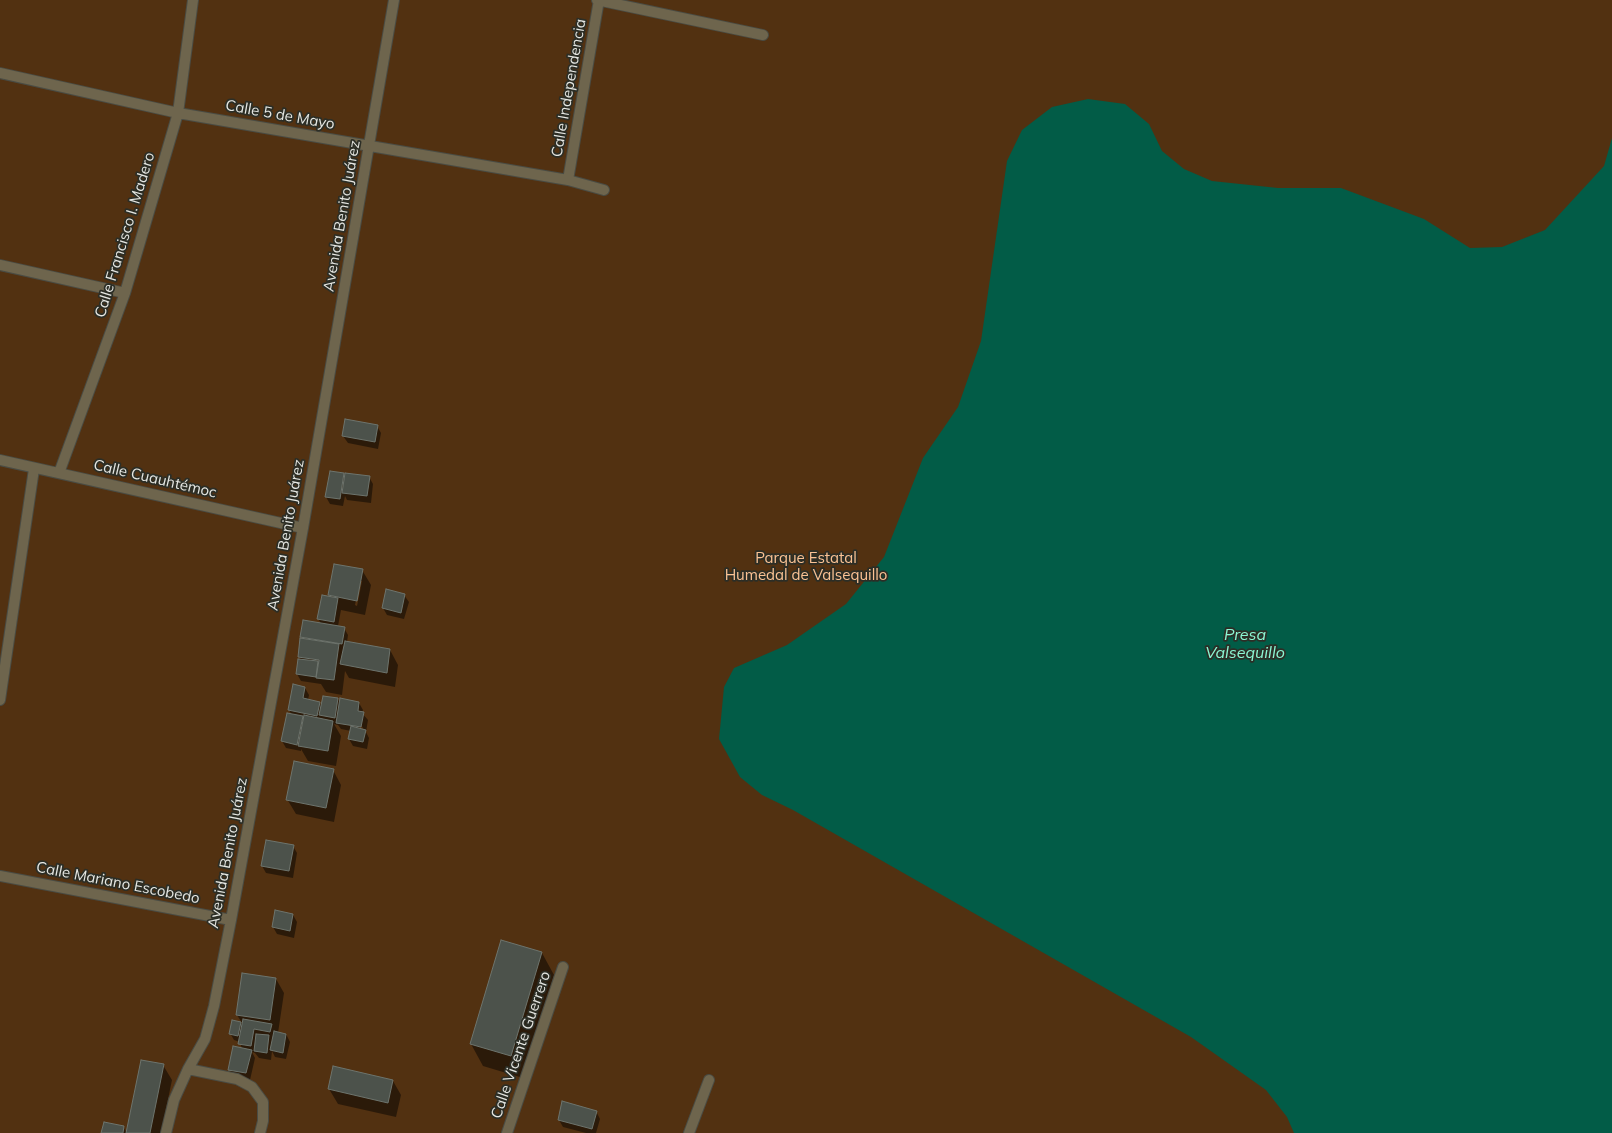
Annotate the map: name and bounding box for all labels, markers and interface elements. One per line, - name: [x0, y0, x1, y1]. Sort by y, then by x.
- street label: Calle Independencia: [548, 18, 590, 158]
- street label: Calle 5 de Mayo: [224, 97, 336, 133]
- street label: Avenida Benito Juárez: [320, 139, 364, 293]
- street label: Calle Francisco I. Madero: [91, 150, 159, 320]
- street label: Calle Cuauhtémoc: [92, 456, 218, 502]
- street label: Avenida Benito Juárez: [264, 458, 308, 612]
- park label: Parque Estatal Humedal de Valsequillo: [725, 549, 887, 584]
- water label: Presa Valsequillo: [1205, 625, 1285, 663]
- street label: Avenida Benito Juárez: [205, 776, 251, 930]
- street label: Calle Mariano Escobedo: [35, 858, 201, 908]
- street label: Calle Vicente Guerrero: [487, 969, 555, 1121]

